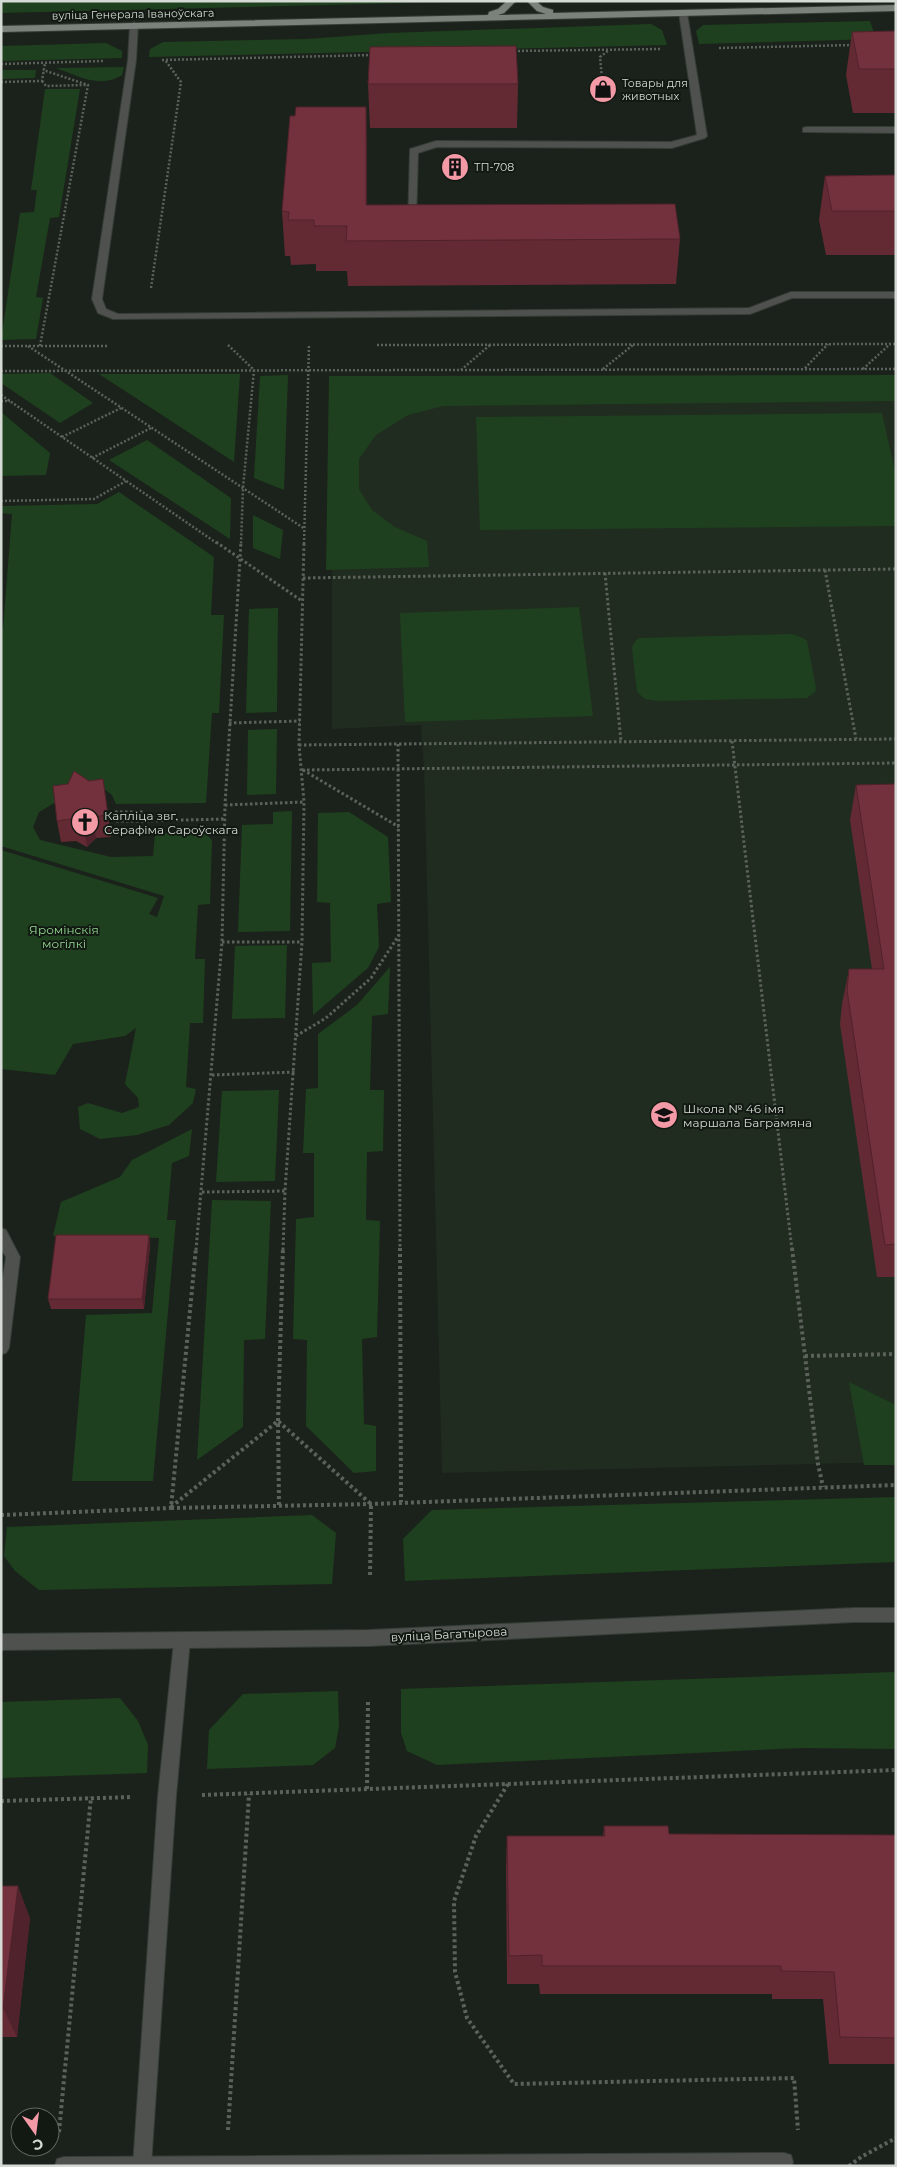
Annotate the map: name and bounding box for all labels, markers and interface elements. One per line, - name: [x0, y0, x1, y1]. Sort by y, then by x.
- street label: вуліца Генерала Іваноўскага: [52, 6, 214, 22]
- shop icon: Товары для животных: [588, 74, 618, 104]
- place label: Товары для животных: [622, 76, 688, 103]
- building icon: ТП-708: [440, 152, 470, 182]
- place label: ТП-708: [474, 160, 514, 174]
- church icon: Капліца звг. Серафіма Сароўскага: [70, 807, 100, 837]
- place label: Капліца звг. Серафіма Сароўскага: [104, 808, 238, 837]
- park label: Яромінскія могілкі: [29, 922, 99, 951]
- school or university icon: Школа № 46 імя маршала Баграмяна: [649, 1100, 679, 1130]
- place label: Школа № 46 імя маршала Баграмяна: [683, 1101, 812, 1130]
- street label: вуліца Багатырова: [390, 1623, 508, 1645]
- north arrow: [10, 2107, 60, 2157]
- text: С: [31, 2135, 45, 2155]

